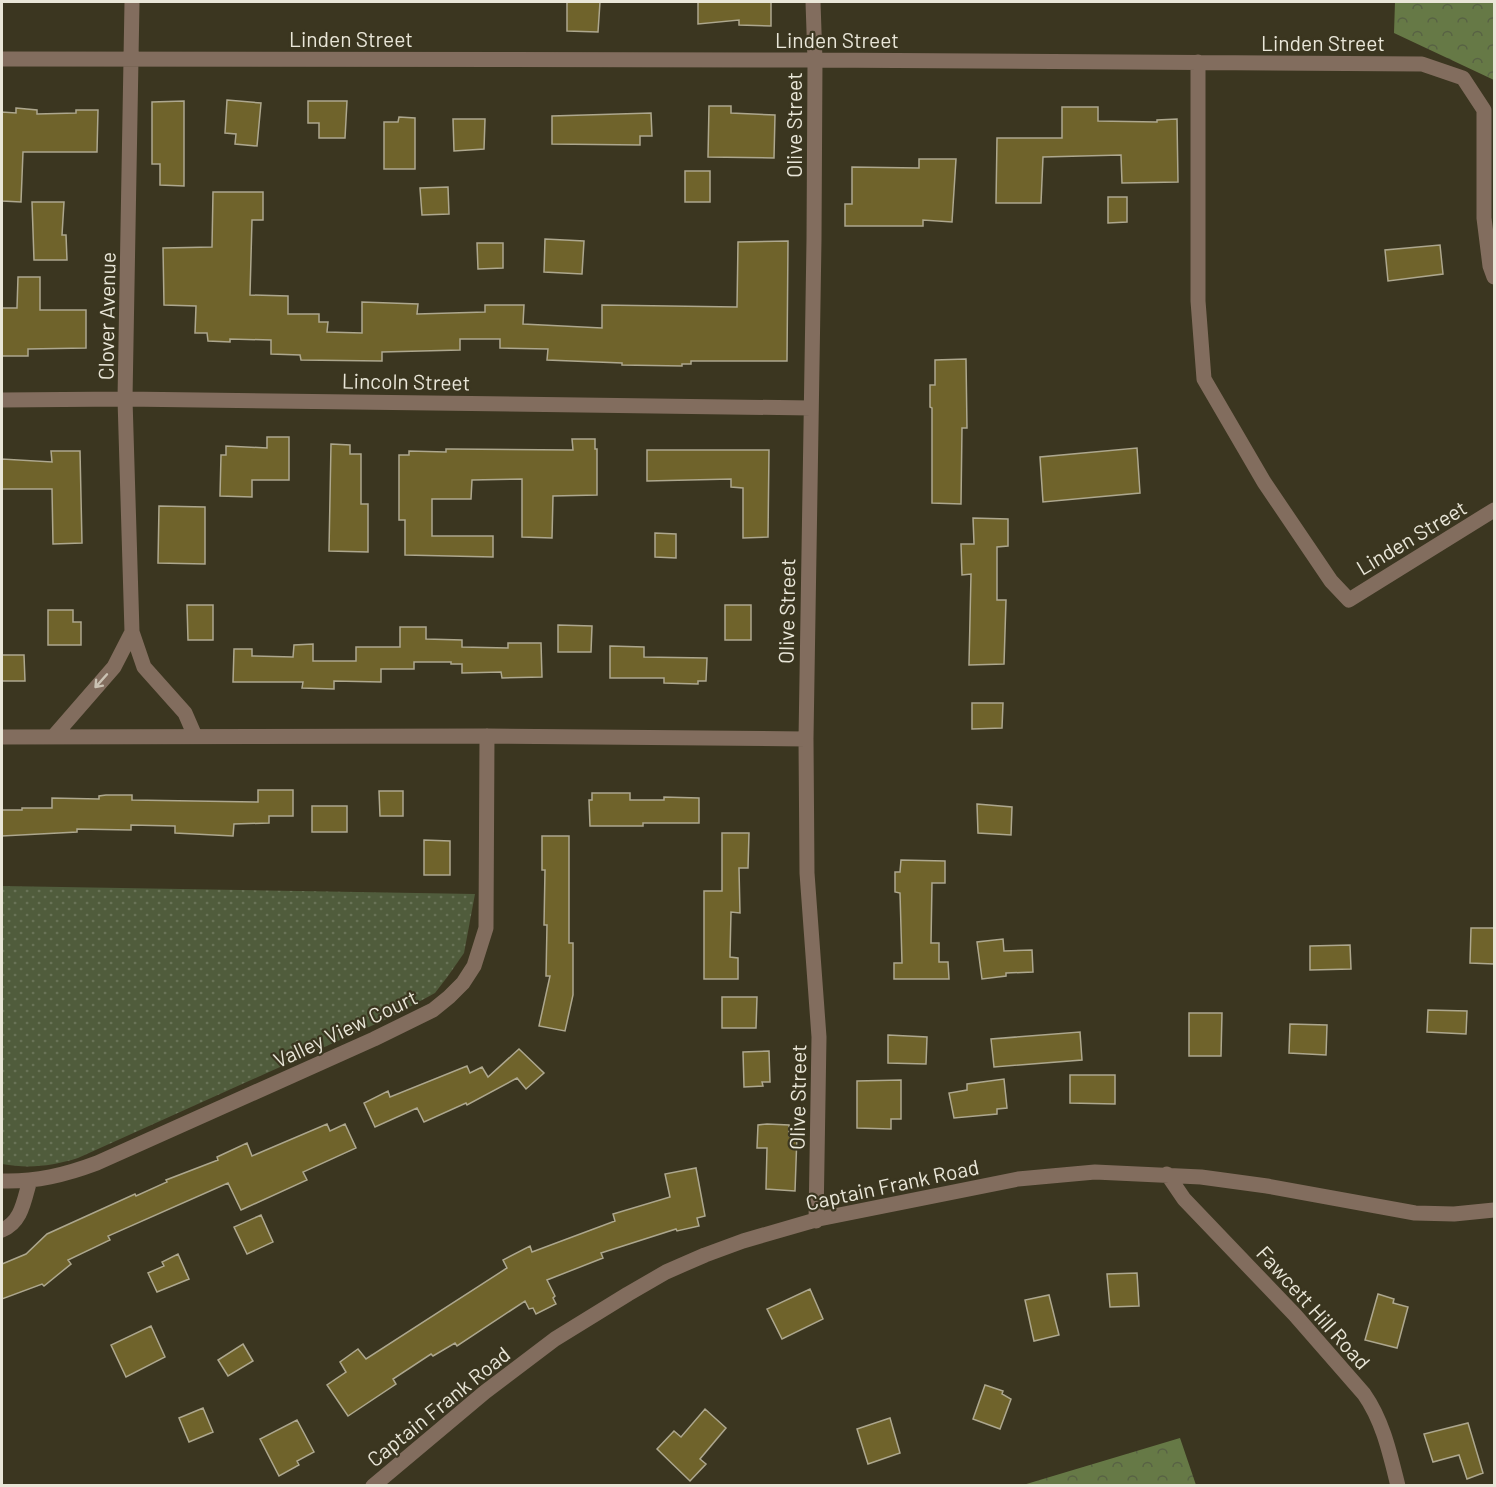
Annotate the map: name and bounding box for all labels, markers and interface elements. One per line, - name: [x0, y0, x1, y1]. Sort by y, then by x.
- street label: Linden Street: [289, 26, 413, 51]
- street label: Linden Street: [775, 27, 899, 52]
- street label: Linden Street: [1261, 30, 1385, 55]
- street label: Olive Street: [781, 72, 806, 178]
- street label: Clover Avenue: [92, 252, 120, 380]
- street label: Lincoln Street: [342, 367, 470, 395]
- street label: Linden Street: [1351, 494, 1471, 580]
- street label: Olive Street: [773, 558, 799, 664]
- one-way arrow: [94, 674, 108, 689]
- street label: Valley View Court: [269, 984, 421, 1072]
- street label: Olive Street: [784, 1044, 810, 1150]
- street label: Captain Frank Road: [803, 1153, 981, 1215]
- street label: Fawcett Hill Road: [1252, 1240, 1376, 1374]
- street label: Captain Frank Road: [361, 1341, 515, 1471]

